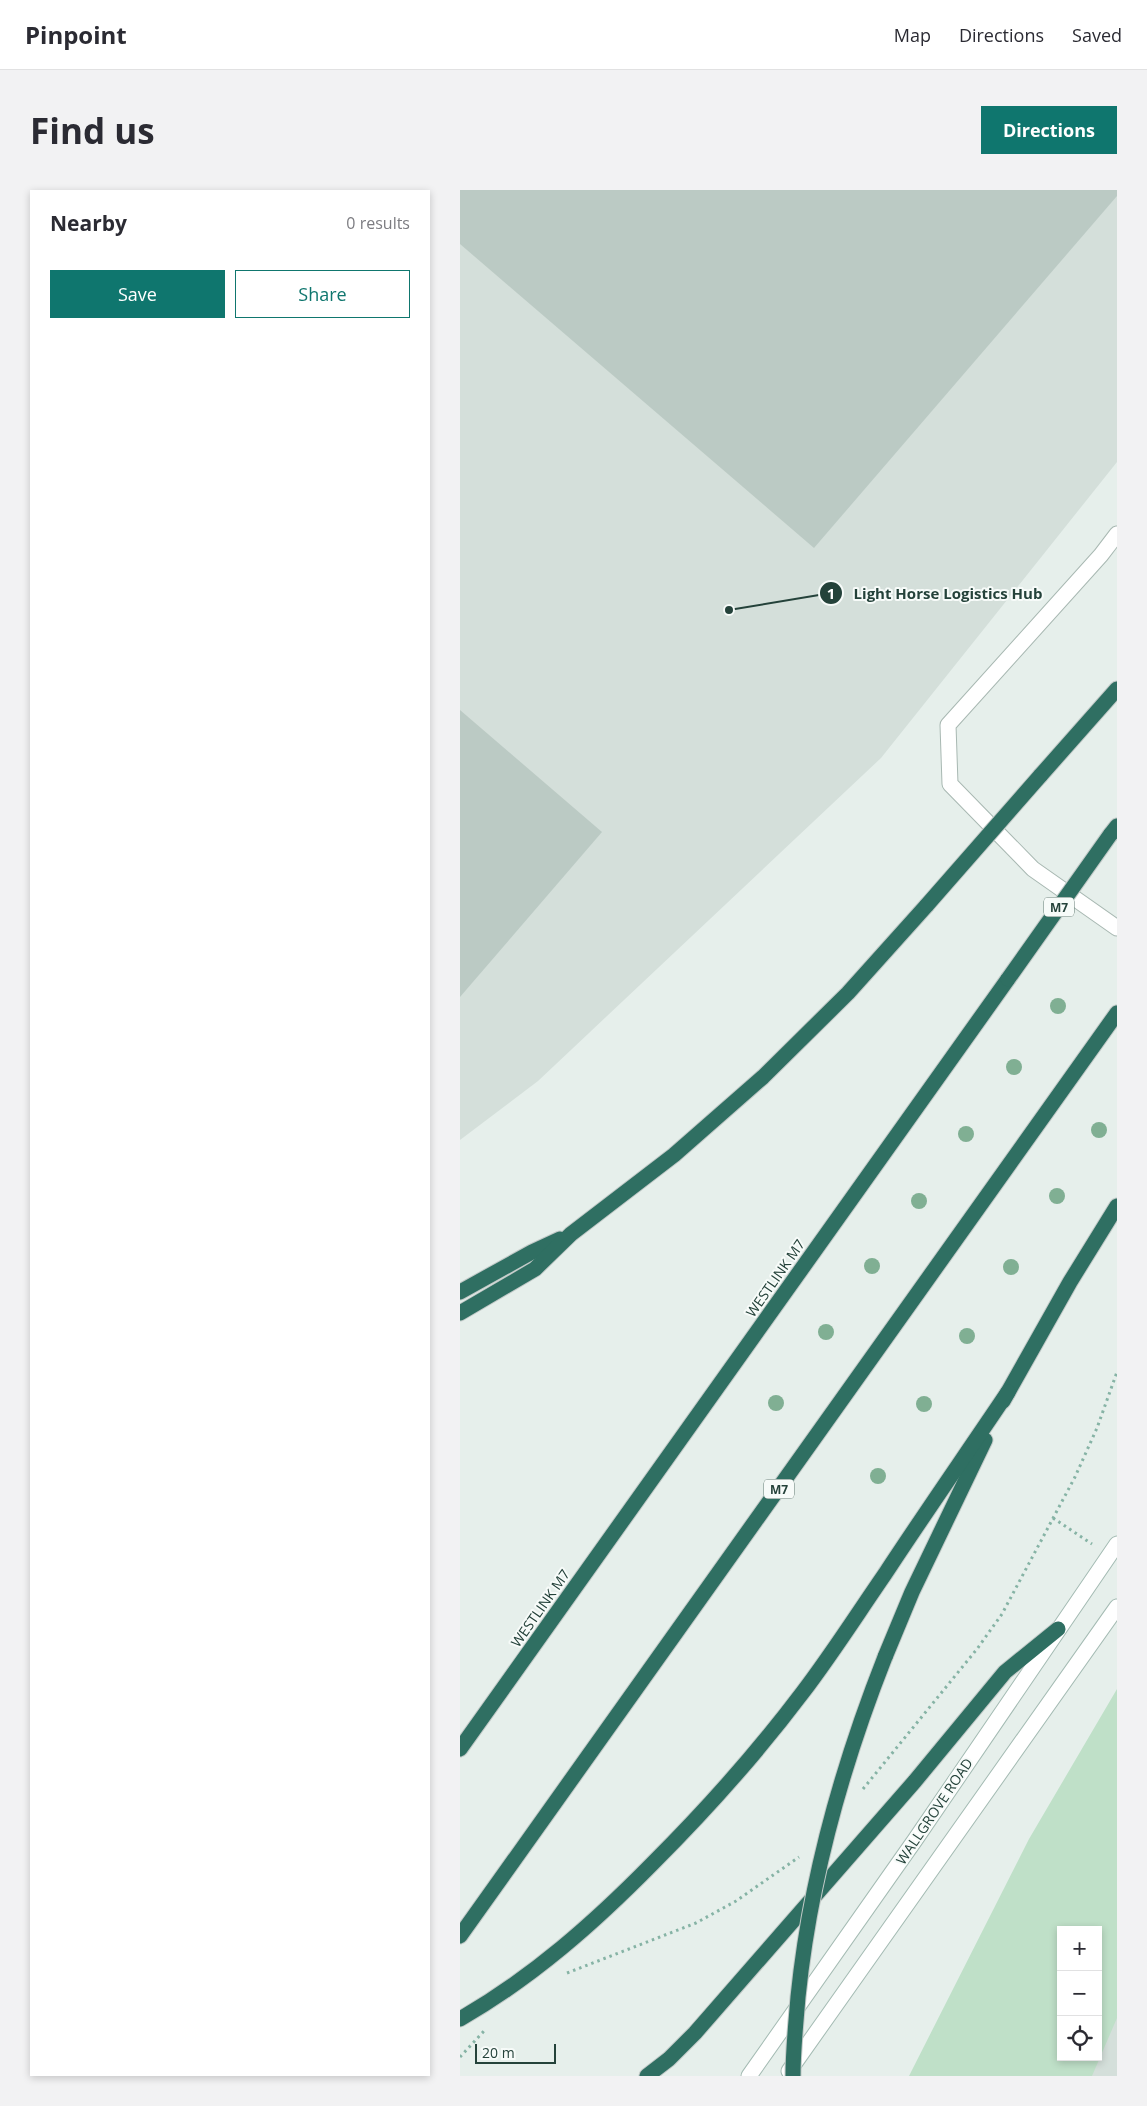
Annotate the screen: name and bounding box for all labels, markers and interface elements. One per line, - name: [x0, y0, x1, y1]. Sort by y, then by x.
- text: Pinpoint: [25, 18, 127, 51]
- text: Map: [894, 23, 931, 47]
- text: Directions: [959, 23, 1044, 47]
- text: Saved: [1072, 23, 1122, 47]
- button: Directions: [981, 106, 1117, 154]
- text: Find us: [30, 107, 155, 154]
- text: Nearby: [50, 209, 127, 237]
- text: 0 results: [346, 212, 410, 234]
- button: Save: [50, 270, 225, 318]
- button: Share: [235, 270, 410, 318]
- callout: Light Horse Logistics Hub: [819, 578, 1052, 608]
- text: 1: [827, 583, 835, 603]
- text: Light Horse Logistics Hub: [854, 583, 1042, 603]
- road number: M7: [1044, 898, 1074, 916]
- street label: WESTLINK M7: [741, 1235, 809, 1321]
- road number: M7: [764, 1480, 794, 1498]
- street label: WESTLINK M7: [506, 1565, 574, 1651]
- street label: WALLGROVE ROAD: [891, 1754, 977, 1868]
- map controls: [1057, 1926, 1102, 2061]
- button: +: [1057, 1926, 1102, 1971]
- button: −: [1057, 1971, 1102, 2016]
- button: locate: [1057, 2016, 1102, 2061]
- scale bar: [475, 2041, 556, 2064]
- text: 20 m: [482, 2043, 515, 2062]

